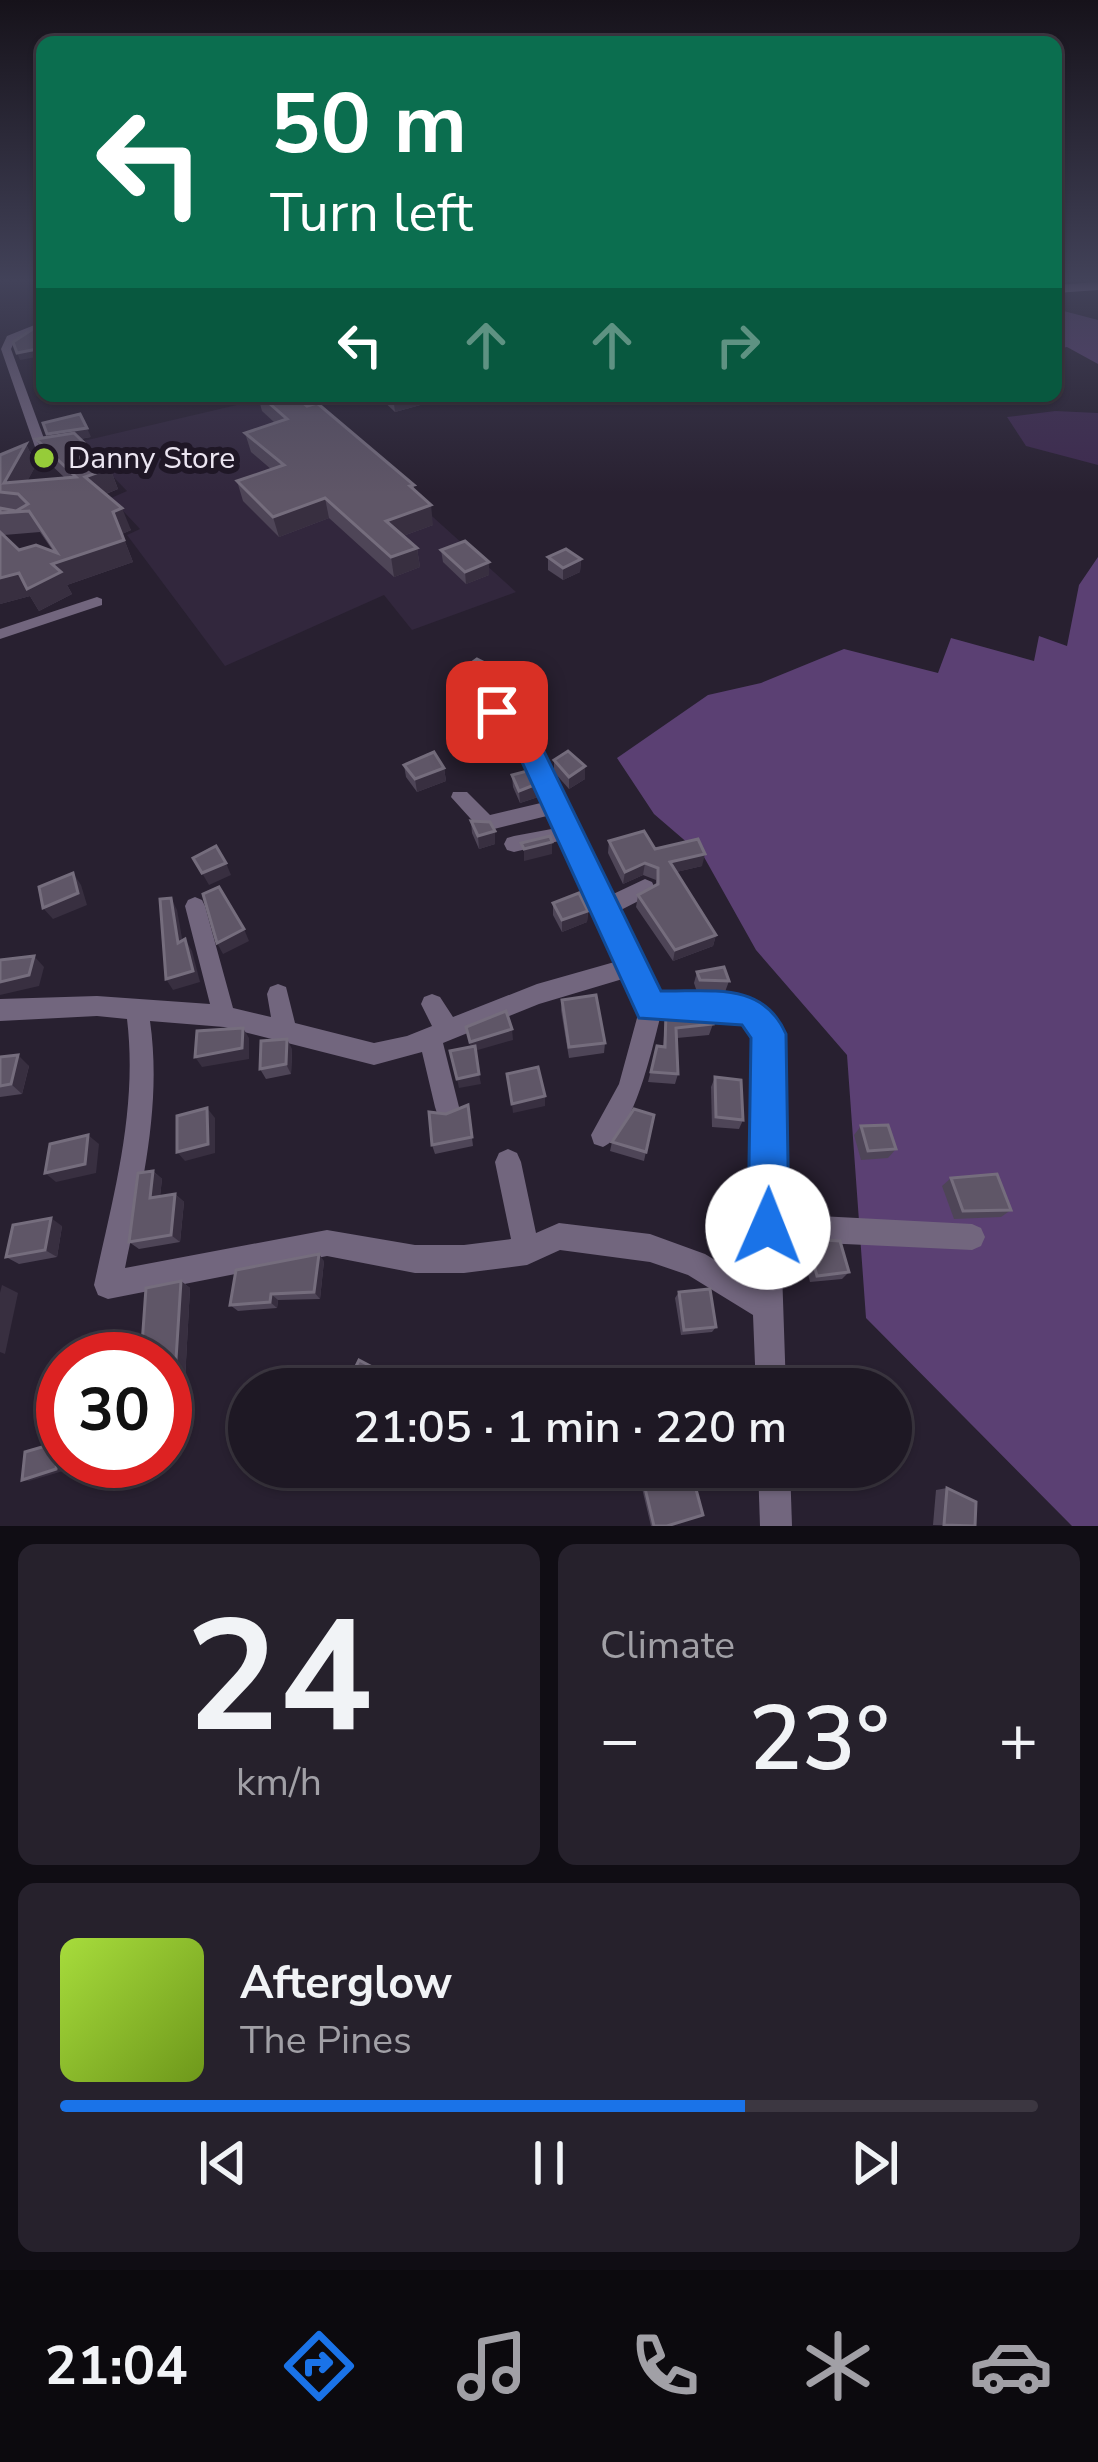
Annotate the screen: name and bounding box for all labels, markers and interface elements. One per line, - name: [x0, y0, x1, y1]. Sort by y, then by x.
- text: 50 m: [270, 67, 467, 182]
- icon: left: [72, 84, 228, 240]
- text: Turn left: [270, 176, 473, 250]
- icon: left: [327, 312, 393, 378]
- icon: ahead: [453, 312, 519, 378]
- icon: ahead: [579, 312, 645, 378]
- icon: right: [705, 312, 771, 378]
- place label: Danny Store: [68, 438, 235, 479]
- marker: Danny Store: [31, 445, 57, 471]
- pin: [446, 661, 548, 763]
- icon: arrive: [464, 679, 530, 745]
- position arrow: [705, 1164, 831, 1290]
- speed limit sign: 30: [36, 1332, 192, 1488]
- text: 21:05 · 1 min · 220 m: [353, 1397, 787, 1458]
- text: 24: [185, 1571, 373, 1784]
- text: Climate: [600, 1619, 735, 1672]
- text: 23°: [748, 1678, 890, 1801]
- text: −: [600, 1695, 640, 1785]
- text: +: [998, 1695, 1038, 1785]
- text: km/h: [236, 1756, 322, 1809]
- text: Afterglow: [240, 1953, 452, 2014]
- text: The Pines: [240, 2014, 412, 2067]
- icon: previous: [190, 2130, 256, 2196]
- icon: pause: [516, 2130, 582, 2196]
- icon: next: [842, 2130, 908, 2196]
- icon: directions: [277, 2324, 361, 2408]
- icon: music: [450, 2324, 534, 2408]
- icon: phone: [623, 2324, 707, 2408]
- icon: climate: [796, 2324, 880, 2408]
- icon: car: [969, 2324, 1053, 2408]
- text: 21:04: [45, 2329, 188, 2403]

